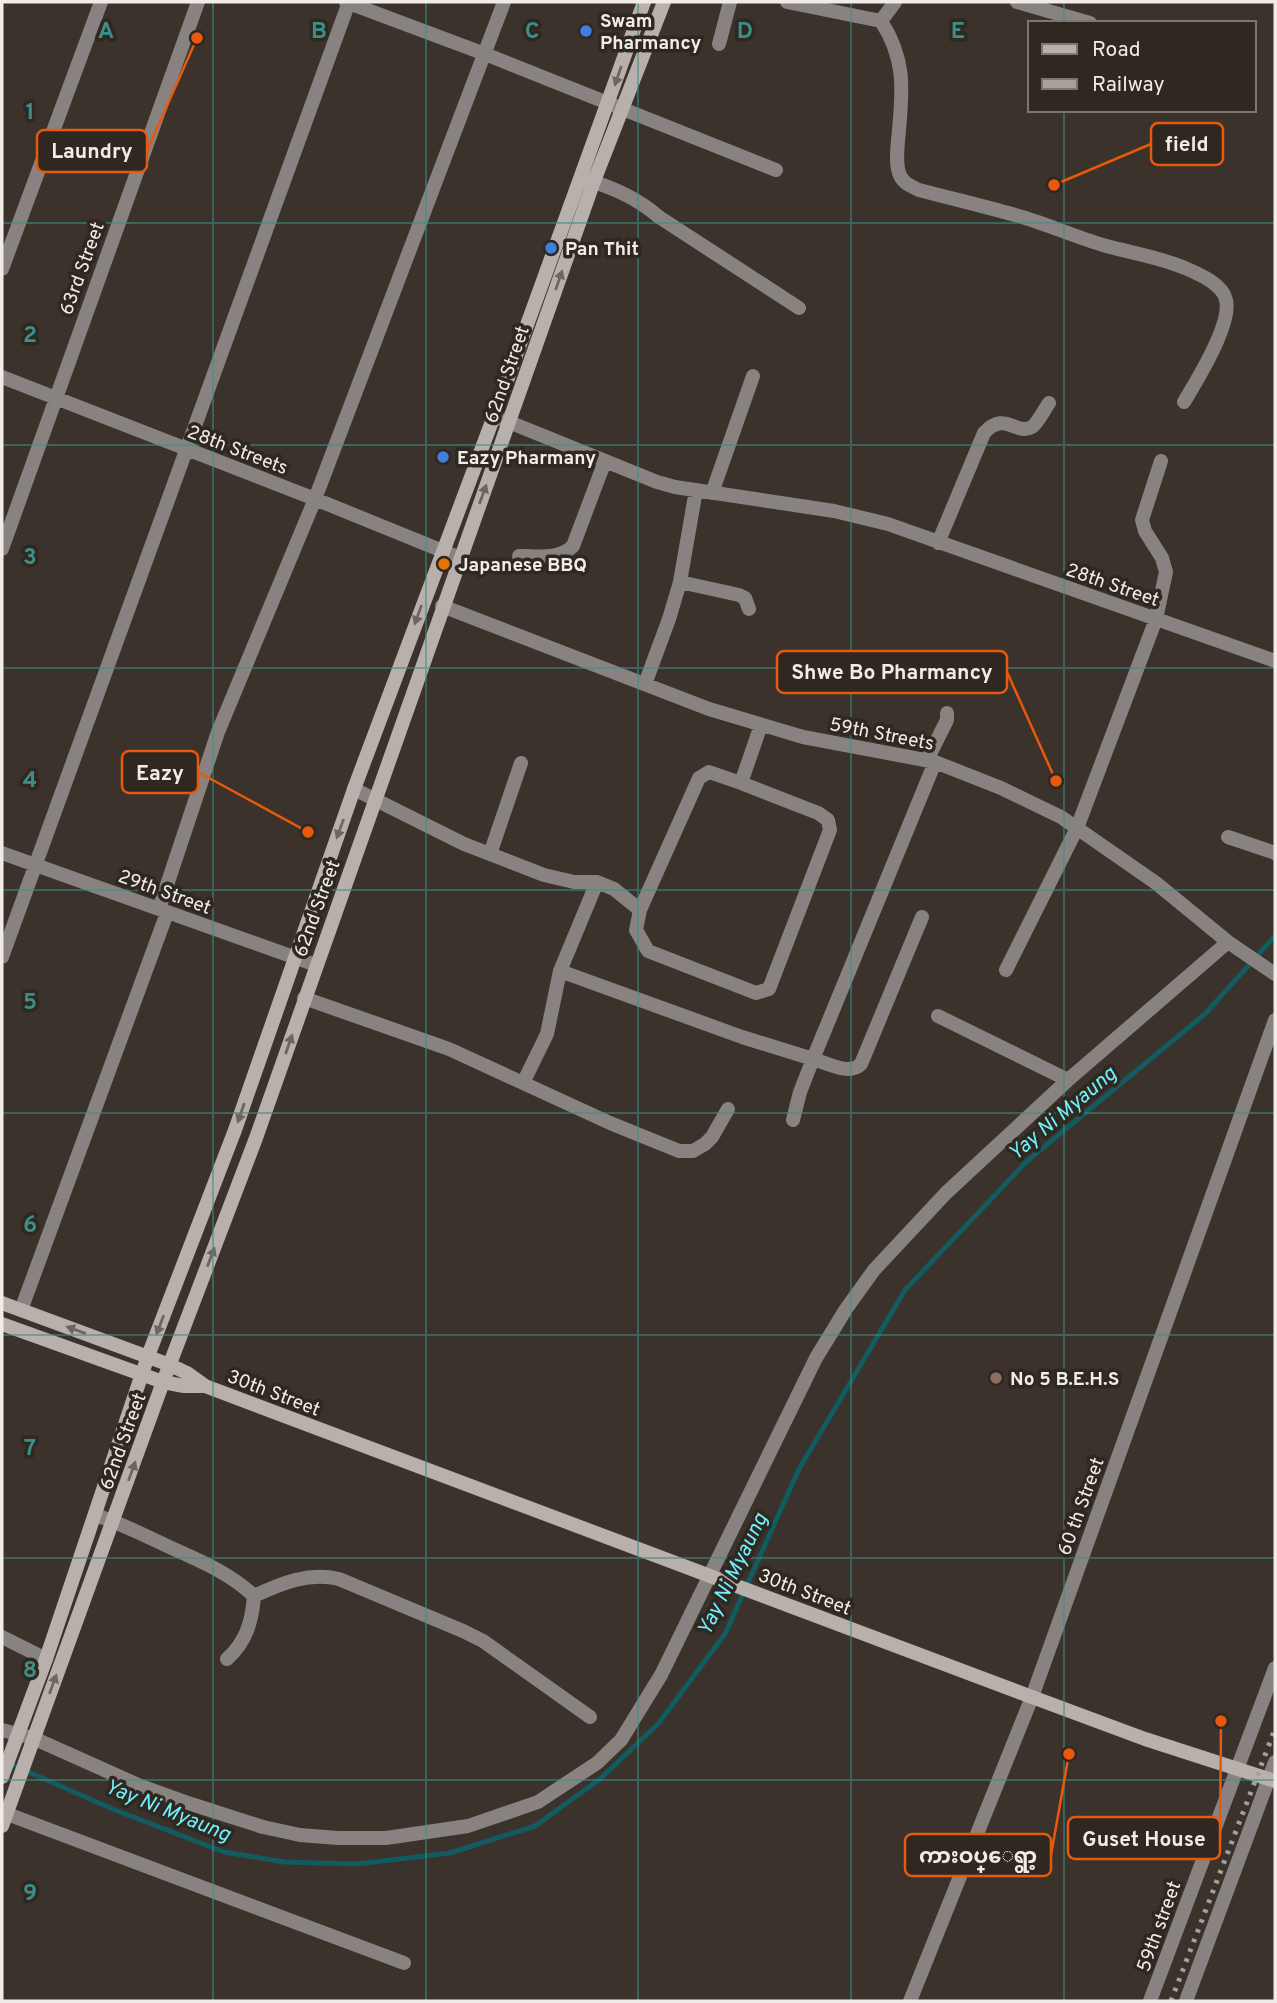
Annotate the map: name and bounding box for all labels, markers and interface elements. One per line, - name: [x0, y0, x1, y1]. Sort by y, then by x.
- place label: Swam Pharmancy: [600, 10, 702, 56]
- text: A: [98, 18, 114, 47]
- text: B: [311, 18, 327, 47]
- text: C: [525, 18, 539, 47]
- text: D: [737, 18, 753, 47]
- text: E: [951, 18, 965, 47]
- legend: [1028, 21, 1256, 112]
- marker: Swam Pharmancy: [578, 23, 594, 39]
- text: Road: [1092, 37, 1141, 64]
- one-way arrow: [612, 66, 623, 87]
- text: Railway: [1092, 72, 1165, 99]
- text: 1: [25, 99, 35, 128]
- callout: field: [1151, 123, 1223, 165]
- callout: Laundry: [37, 130, 147, 172]
- text: field: [1165, 132, 1209, 159]
- text: Laundry: [51, 139, 133, 166]
- street label: 63rd Street: [55, 219, 111, 318]
- place label: Pan Thit: [565, 238, 639, 262]
- marker: Pan Thit: [543, 240, 559, 256]
- one-way arrow: [554, 269, 565, 290]
- text: 2: [23, 322, 37, 351]
- street label: 62nd Street: [480, 323, 536, 426]
- street label: 28th Streets: [184, 421, 291, 481]
- place label: Eazy Pharmany: [457, 447, 596, 471]
- marker: Eazy Pharmany: [435, 449, 451, 465]
- one-way arrow: [478, 484, 489, 505]
- text: 3: [23, 544, 37, 573]
- place label: Japanese BBQ: [458, 554, 587, 578]
- marker: Japanese BBQ: [436, 556, 452, 572]
- street label: 28th Street: [1063, 559, 1162, 613]
- one-way arrow: [412, 604, 423, 625]
- callout: Shwe Bo Pharmancy: [777, 651, 1007, 693]
- text: Shwe Bo Pharmancy: [791, 660, 993, 687]
- street label: 59th Streets: [827, 713, 936, 757]
- callout: Eazy: [122, 751, 198, 793]
- text: Eazy: [136, 761, 184, 788]
- text: 4: [23, 767, 37, 796]
- one-way arrow: [334, 818, 345, 839]
- street label: 62nd Street: [289, 857, 346, 960]
- street label: 29th Street: [115, 865, 214, 921]
- text: 5: [23, 989, 37, 1018]
- one-way arrow: [284, 1033, 295, 1054]
- water label: Yay Ni Myaung: [1003, 1061, 1123, 1167]
- one-way arrow: [235, 1102, 246, 1123]
- text: 6: [23, 1212, 37, 1241]
- one-way arrow: [205, 1247, 216, 1268]
- one-way arrow: [154, 1315, 165, 1336]
- one-way arrow: [65, 1324, 86, 1335]
- street label: 30th Street: [223, 1365, 323, 1423]
- place label: No 5 B.E.H.S: [1010, 1368, 1119, 1392]
- marker: No 5 B.E.H.S: [988, 1370, 1004, 1386]
- street label: 62nd Street: [95, 1390, 152, 1493]
- text: 7: [24, 1435, 36, 1464]
- street label: 60 th Street: [1053, 1455, 1111, 1559]
- one-way arrow: [126, 1460, 137, 1481]
- water label: Yay Ni Myaung: [692, 1508, 775, 1640]
- street label: 30th Street: [754, 1564, 854, 1622]
- text: 8: [23, 1657, 37, 1686]
- one-way arrow: [48, 1674, 59, 1695]
- water label: Yay Ni Myaung: [101, 1774, 235, 1849]
- callout: Guset House: [1068, 1817, 1220, 1859]
- text: Guset House: [1082, 1827, 1206, 1854]
- callout: ကားဝပ္ေရွာ့: [905, 1834, 1051, 1876]
- text: ကားဝပ္ေရွာ့: [919, 1844, 1037, 1873]
- street label: 59th street: [1132, 1878, 1187, 1975]
- text: 9: [23, 1880, 37, 1909]

